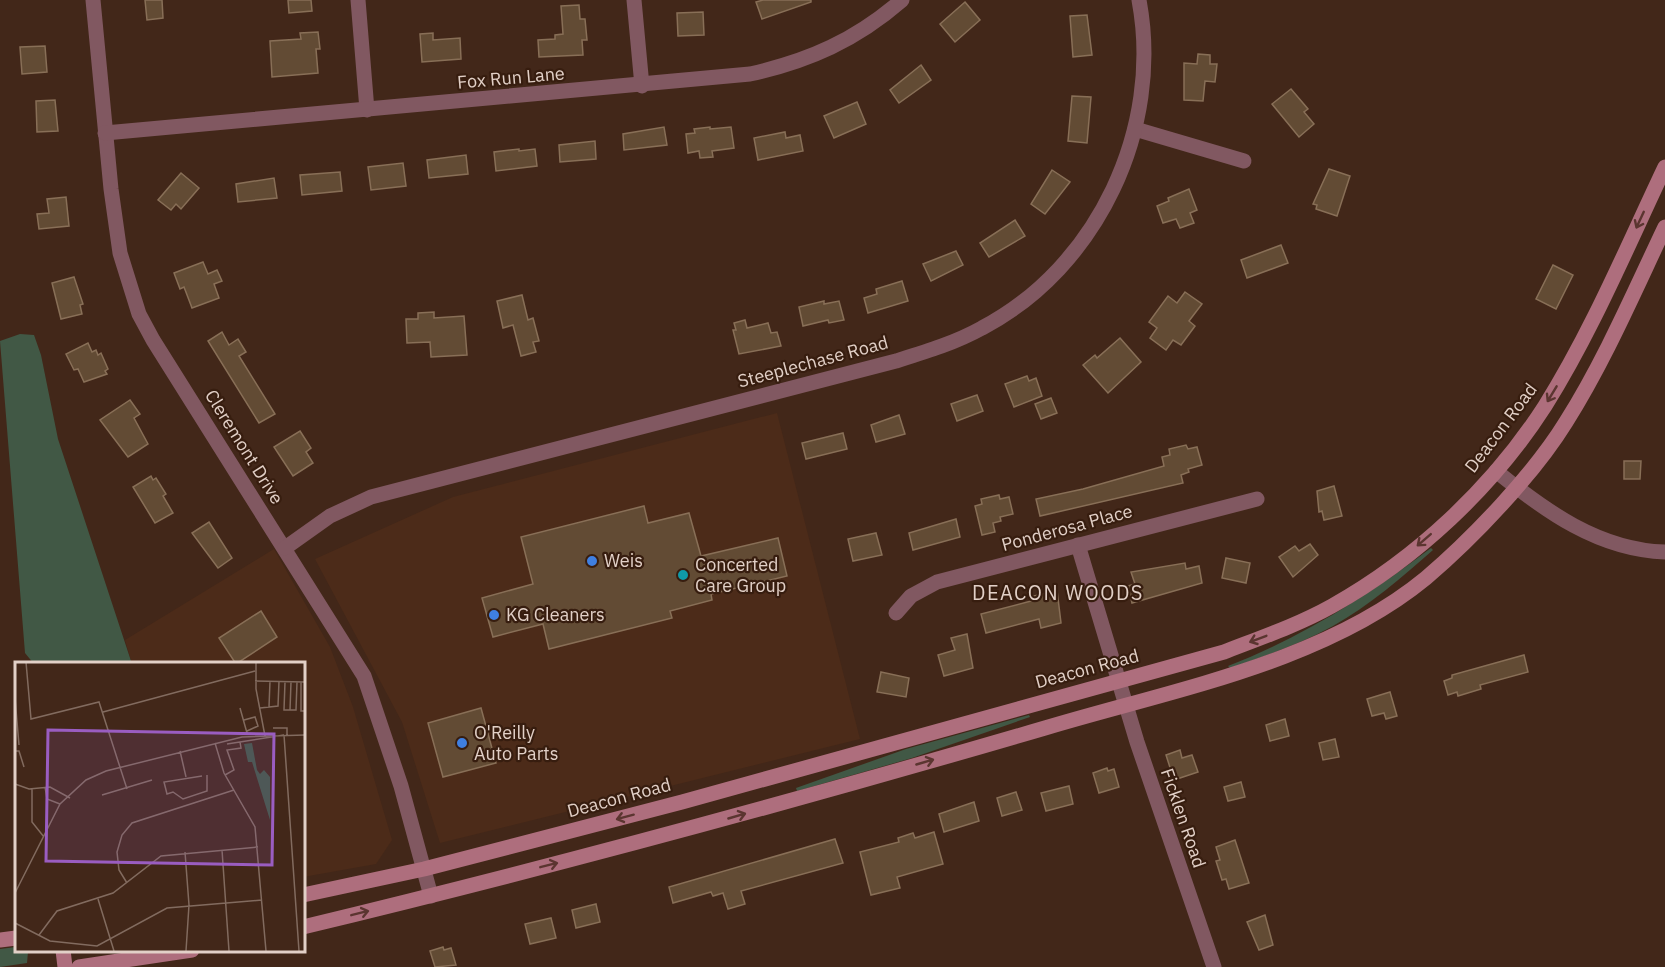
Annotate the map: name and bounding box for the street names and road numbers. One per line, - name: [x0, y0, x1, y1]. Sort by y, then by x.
- street label: Fox Run Lane: [456, 61, 566, 94]
- street label: Steeplechase Road: [735, 330, 891, 393]
- street label: Deacon Road: [1459, 378, 1542, 477]
- street label: Cleremont Drive: [200, 385, 289, 508]
- street label: Ponderosa Place: [999, 499, 1135, 556]
- street label: Deacon Road: [1032, 644, 1141, 693]
- street label: Ficklen Road: [1156, 765, 1211, 871]
- street label: Deacon Road: [564, 773, 673, 822]

